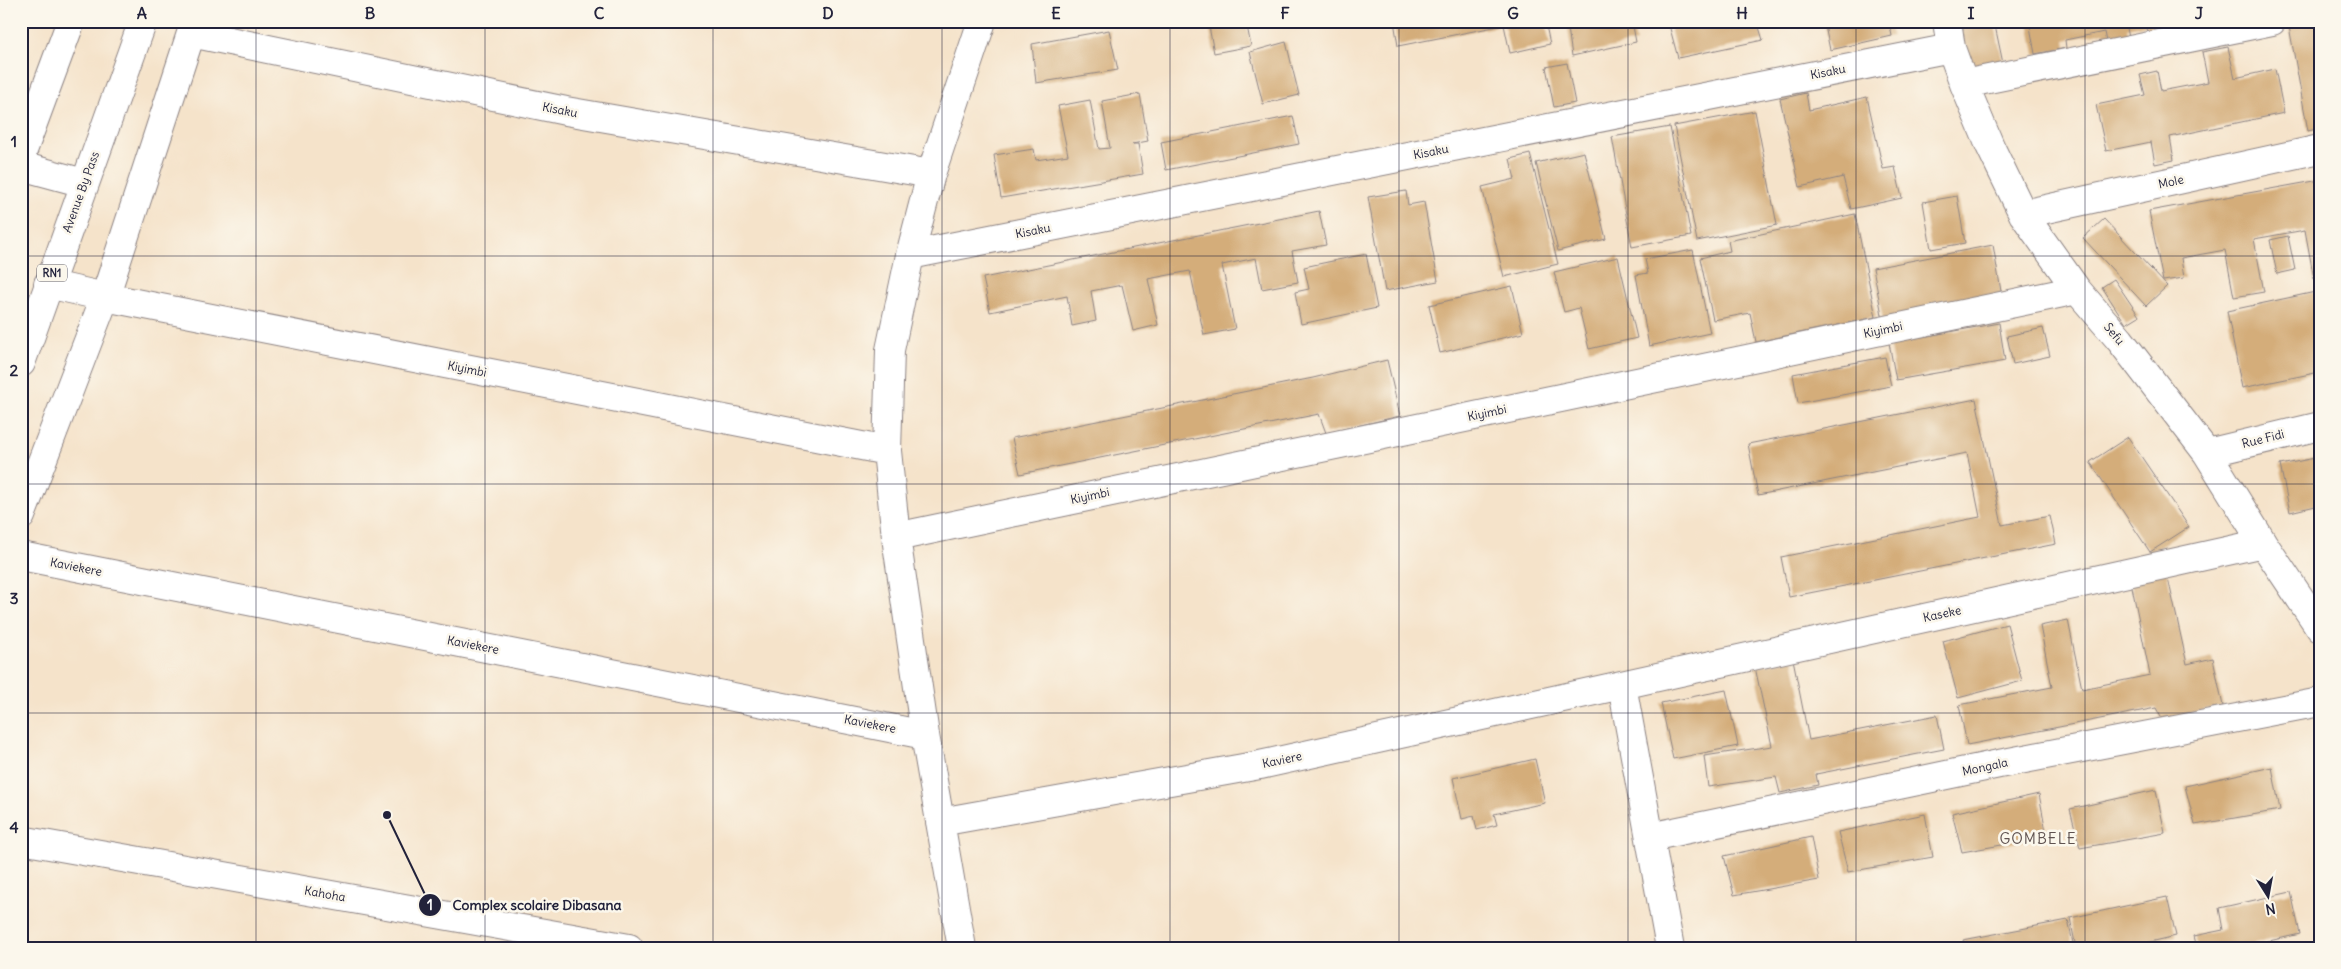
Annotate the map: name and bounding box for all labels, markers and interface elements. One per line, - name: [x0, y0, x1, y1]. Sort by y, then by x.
- text: A: [137, 3, 147, 23]
- text: B: [365, 3, 376, 23]
- text: C: [594, 3, 605, 23]
- text: D: [822, 3, 834, 23]
- text: E: [1051, 3, 1061, 23]
- text: F: [1280, 3, 1290, 23]
- text: G: [1507, 3, 1519, 23]
- text: H: [1736, 3, 1748, 23]
- text: I: [1968, 3, 1975, 23]
- text: J: [2195, 3, 2204, 23]
- street label: Kisaku: [1809, 61, 1847, 82]
- street label: Kisaku: [541, 99, 579, 120]
- text: 1: [11, 131, 17, 151]
- street label: Kisaku: [1412, 141, 1450, 162]
- street label: Avenue By Pass: [59, 149, 102, 234]
- street label: Mole: [2157, 172, 2185, 192]
- street label: Kisaku: [1014, 220, 1052, 241]
- road number: RN1: [37, 264, 67, 282]
- street label: Kiyimbi: [1862, 318, 1904, 341]
- street label: Sefu: [2101, 320, 2128, 348]
- street label: Kiyimbi: [446, 357, 488, 380]
- text: 2: [10, 360, 19, 380]
- street label: Kiyimbi: [1466, 401, 1508, 424]
- street label: Rue Fidi: [2240, 426, 2286, 451]
- street label: Kiyimbi: [1069, 484, 1111, 507]
- street label: Kaviekere: [49, 554, 103, 579]
- text: 3: [9, 588, 19, 608]
- street label: Kaseke: [1921, 602, 1962, 625]
- street label: Kaviekere: [446, 632, 500, 657]
- street label: Kaviekere: [843, 711, 897, 736]
- street label: Kaviere: [1261, 748, 1303, 771]
- street label: Mongala: [1961, 754, 2009, 779]
- text: 4: [9, 817, 19, 837]
- district label: GOMBELE: [1999, 829, 2077, 848]
- north arrow: [2244, 872, 2294, 922]
- street label: Kahoha: [303, 883, 347, 905]
- callout: Complex scolaire Dibasana: [418, 890, 632, 919]
- text: 1: [427, 895, 433, 914]
- text: Complex scolaire Dibasana: [452, 896, 622, 914]
- text: N: [2264, 899, 2277, 919]

